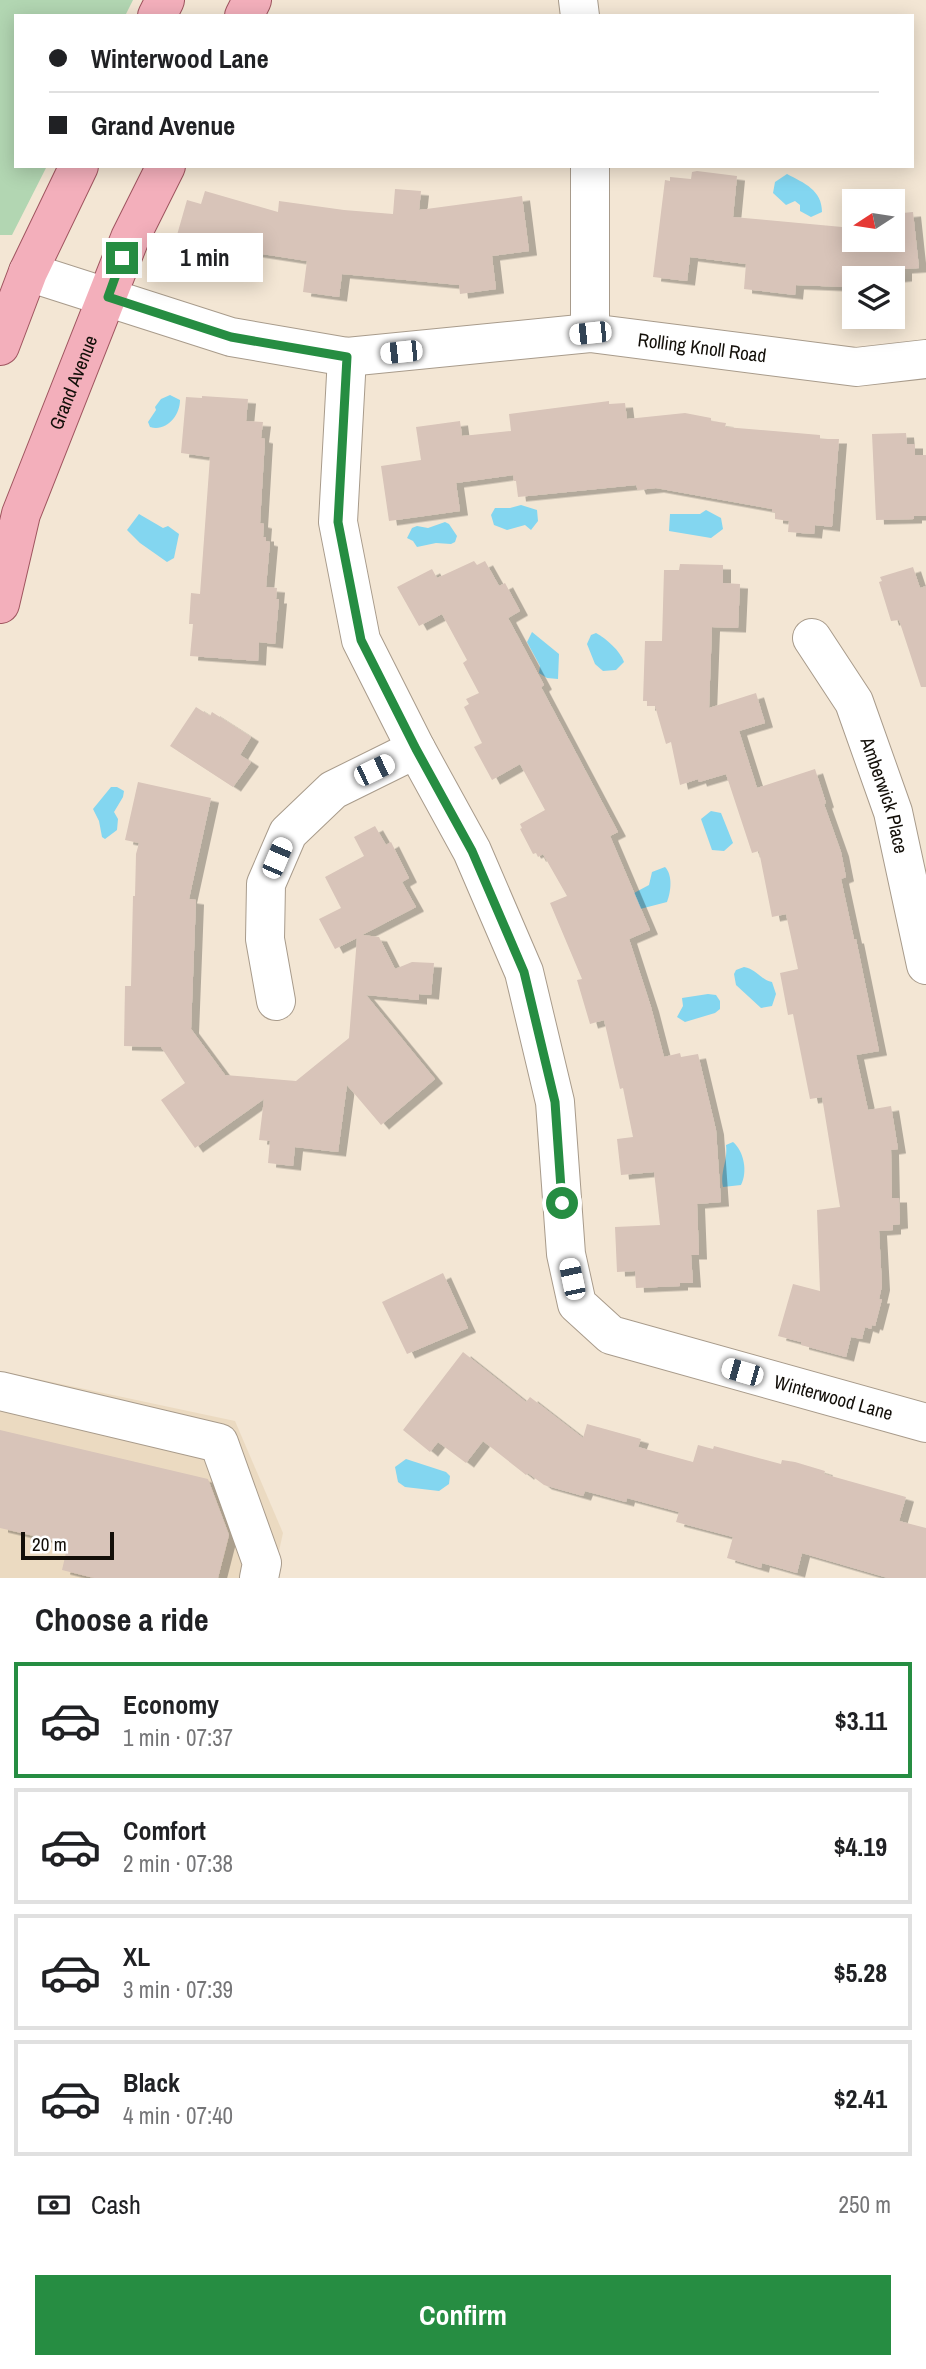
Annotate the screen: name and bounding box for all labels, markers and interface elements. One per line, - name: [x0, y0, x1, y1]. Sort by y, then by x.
- text: Winterwood Lane: [91, 41, 269, 76]
- text: Grand Avenue: [91, 108, 235, 143]
- north arrow: [842, 189, 905, 252]
- map controls: [842, 189, 905, 329]
- callout: 1 min: [146, 233, 262, 282]
- route end: [106, 242, 138, 274]
- text: 1 min: [180, 242, 230, 273]
- button: layers: [842, 266, 905, 329]
- car: [569, 320, 612, 346]
- street label: Rolling Knoll Road: [636, 326, 768, 368]
- street label: Grand Avenue: [43, 331, 103, 433]
- car: [380, 339, 423, 365]
- street label: Amberwick Place: [854, 733, 915, 856]
- car: [351, 751, 398, 789]
- car: [260, 835, 295, 881]
- route start: [546, 1187, 578, 1219]
- car: [558, 1256, 587, 1302]
- car: [719, 1356, 766, 1388]
- street label: Winterwood Lane: [771, 1368, 896, 1426]
- scale bar: [21, 1529, 114, 1561]
- text: 20 m: [32, 1531, 67, 1557]
- text: Choose a ride: [35, 1598, 209, 1641]
- text: Economy: [123, 1687, 219, 1722]
- icon: car: [39, 1689, 102, 1752]
- text: $3.11: [835, 1703, 887, 1738]
- text: 1 min · 07:37: [123, 1722, 233, 1753]
- text: Comfort: [123, 1813, 206, 1848]
- icon: car: [39, 1815, 102, 1878]
- text: $4.19: [834, 1829, 887, 1864]
- text: 2 min · 07:38: [123, 1848, 233, 1879]
- text: XL: [123, 1939, 150, 1974]
- icon: car: [39, 1941, 102, 2004]
- text: $5.28: [834, 1955, 887, 1990]
- text: 3 min · 07:39: [123, 1974, 233, 2005]
- text: Black: [123, 2065, 180, 2100]
- icon: car: [39, 2067, 102, 2130]
- text: $2.41: [834, 2081, 887, 2116]
- text: 4 min · 07:40: [123, 2100, 233, 2131]
- icon: cash: [35, 2186, 73, 2224]
- text: Cash: [91, 2187, 141, 2222]
- text: 250 m: [839, 2189, 891, 2220]
- button: Confirm: [35, 2275, 891, 2355]

